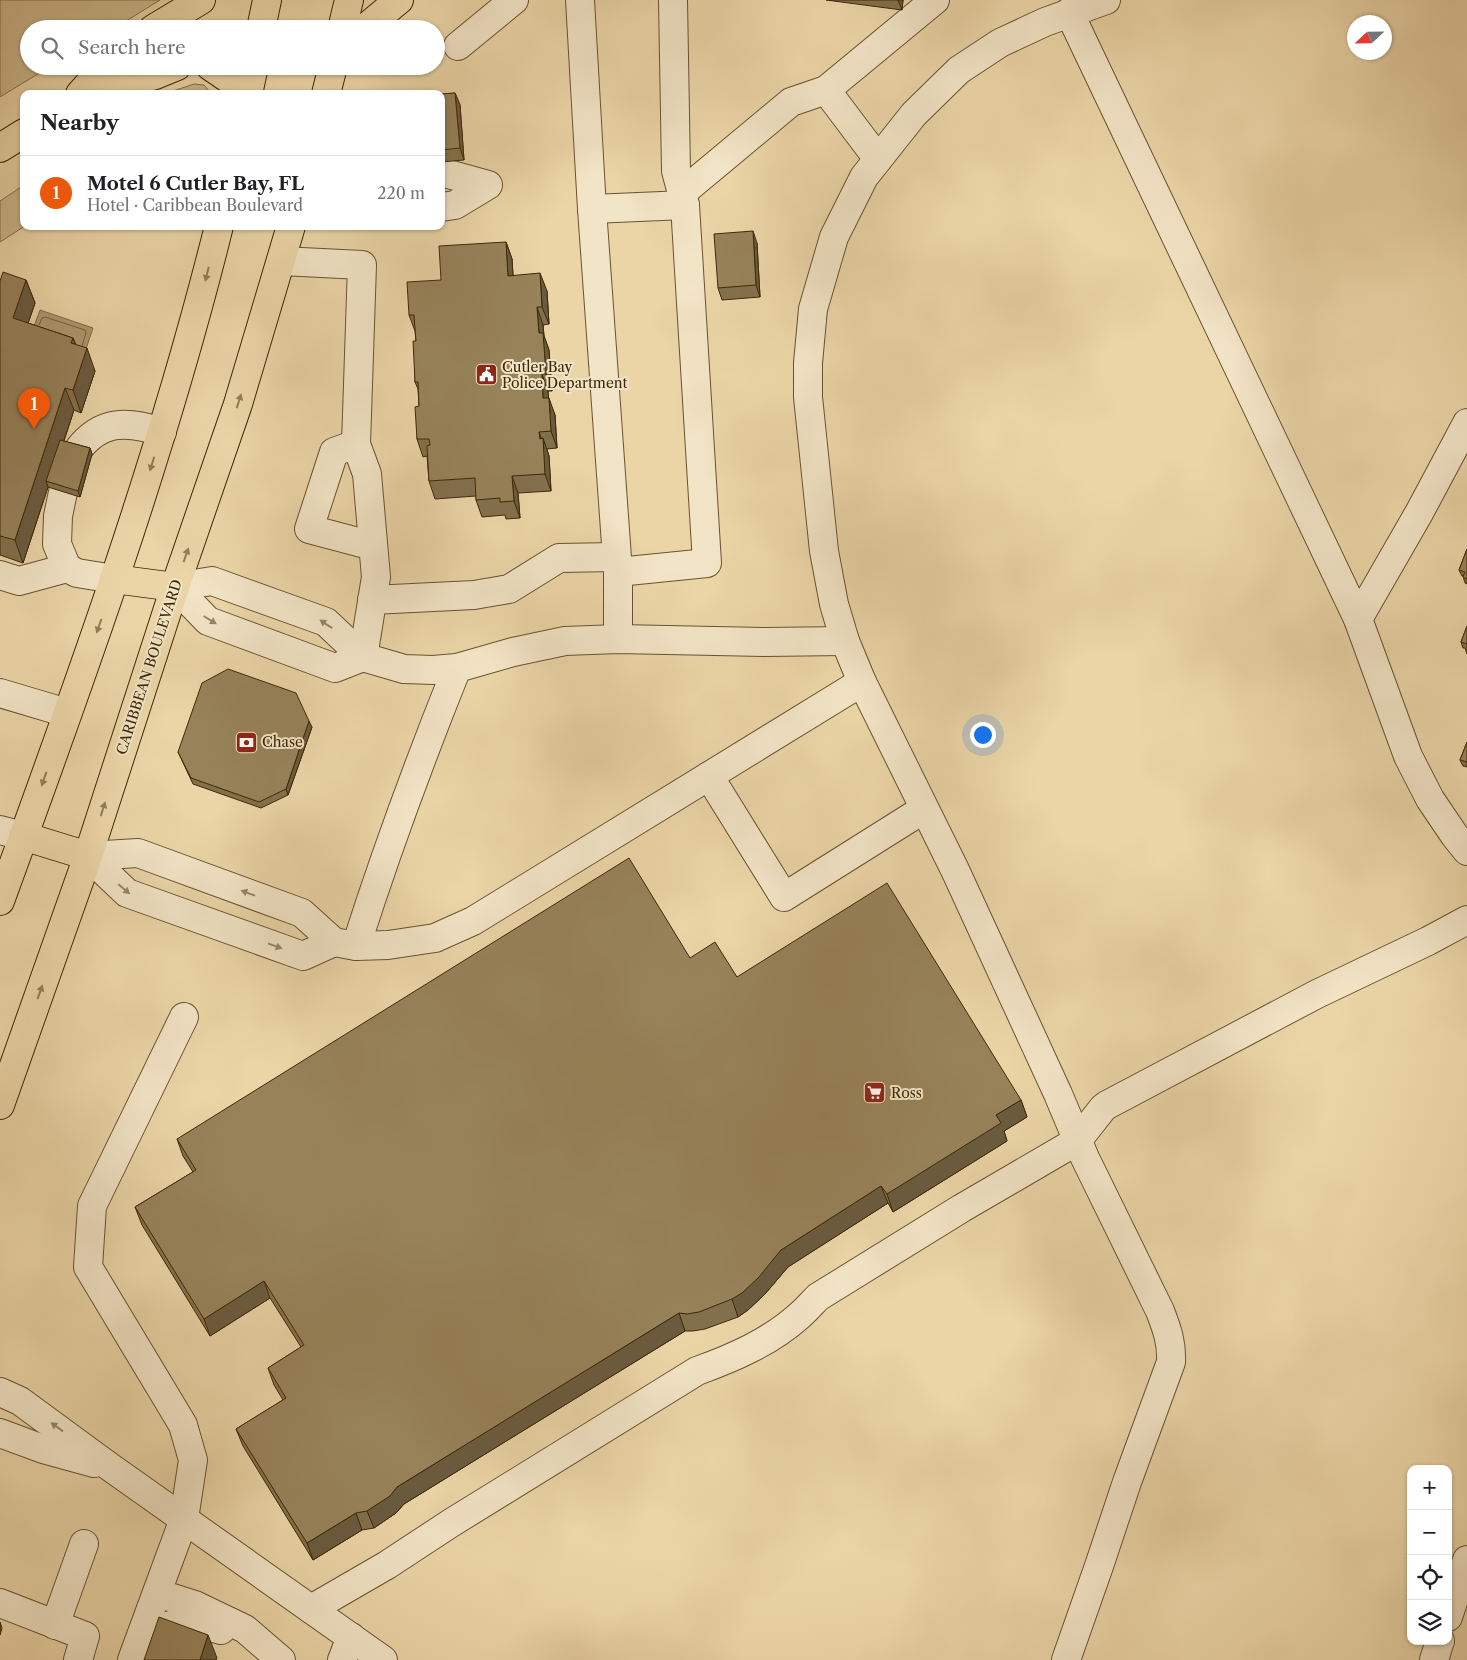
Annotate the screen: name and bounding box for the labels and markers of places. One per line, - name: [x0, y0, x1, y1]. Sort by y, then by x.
- place label: Cutler Bay Police Department: [502, 358, 628, 392]
- public building icon: Cutler Bay Police Department: [474, 363, 498, 387]
- pin: 1: [18, 388, 50, 429]
- bank icon: Chase: [234, 730, 258, 754]
- place label: Chase: [262, 733, 303, 751]
- supermarket icon: Ross: [863, 1081, 887, 1105]
- place label: Ross: [891, 1084, 922, 1102]

